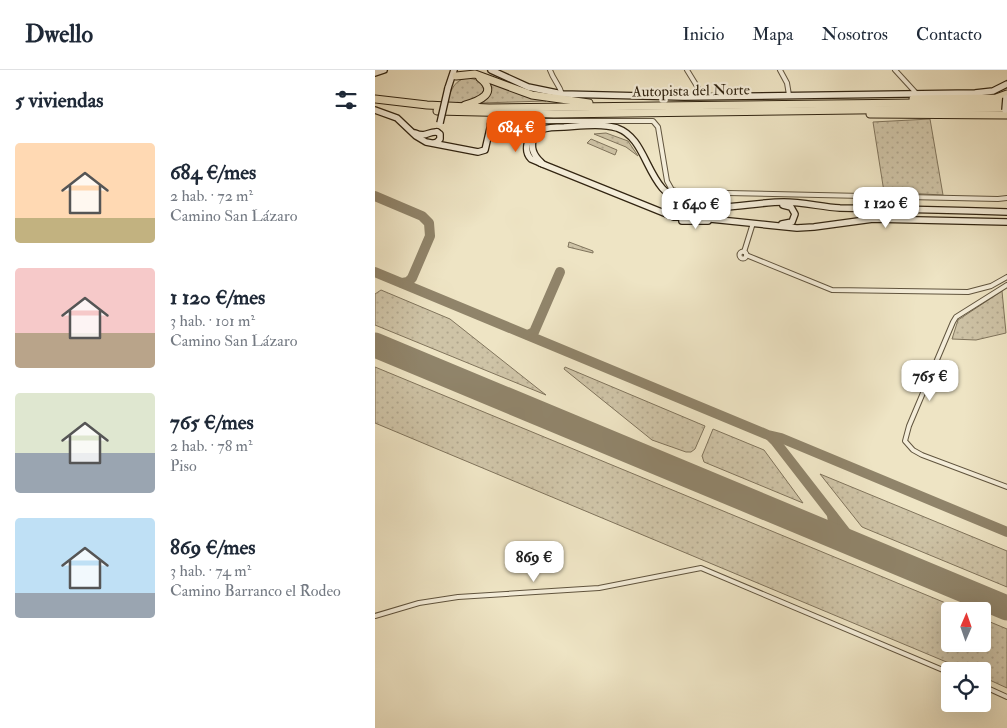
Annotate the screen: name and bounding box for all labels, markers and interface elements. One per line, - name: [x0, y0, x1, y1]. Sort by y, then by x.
- text: Dwello: [25, 19, 93, 50]
- text: Inicio: [682, 23, 724, 46]
- text: Mapa: [752, 23, 794, 46]
- text: Nosotros: [822, 23, 888, 46]
- text: Contacto: [916, 23, 982, 46]
- street label: Autopista del Norte: [631, 80, 750, 103]
- icon: filters: [332, 86, 360, 114]
- text: 5 viviendas: [15, 87, 103, 114]
- pin: 684 €: [481, 111, 551, 153]
- text: 684 €: [498, 117, 534, 137]
- text: 684 €/mes: [170, 159, 256, 186]
- icon: home: [55, 163, 115, 223]
- text: 2 hab. · 72 m²: [170, 186, 253, 206]
- pin: 1 120 €: [840, 186, 932, 229]
- pin: 1 640 €: [650, 188, 742, 230]
- text: 1 120 €: [864, 193, 908, 213]
- text: 1 640 €: [673, 194, 719, 214]
- text: Camino San Lázaro: [170, 206, 297, 226]
- text: 1 120 €/mes: [170, 284, 265, 311]
- icon: home: [55, 288, 115, 348]
- text: 3 hab. · 101 m²: [170, 311, 255, 331]
- text: Camino San Lázaro: [170, 331, 297, 351]
- pin: 765 €: [895, 360, 965, 402]
- text: 765 €: [912, 366, 948, 386]
- text: 765 €/mes: [170, 409, 254, 436]
- icon: home: [55, 413, 115, 473]
- text: 2 hab. · 78 m²: [170, 436, 252, 456]
- text: Piso: [170, 456, 197, 476]
- text: 869 €/mes: [170, 534, 256, 561]
- icon: home: [55, 538, 115, 598]
- pin: 869 €: [499, 540, 569, 583]
- text: 869 €: [516, 547, 552, 567]
- text: 3 hab. · 74 m²: [170, 561, 251, 581]
- text: Camino Barranco el Rodeo: [170, 581, 341, 601]
- north arrow: [941, 602, 991, 652]
- map controls: [941, 602, 991, 712]
- button: locate: [941, 662, 991, 712]

